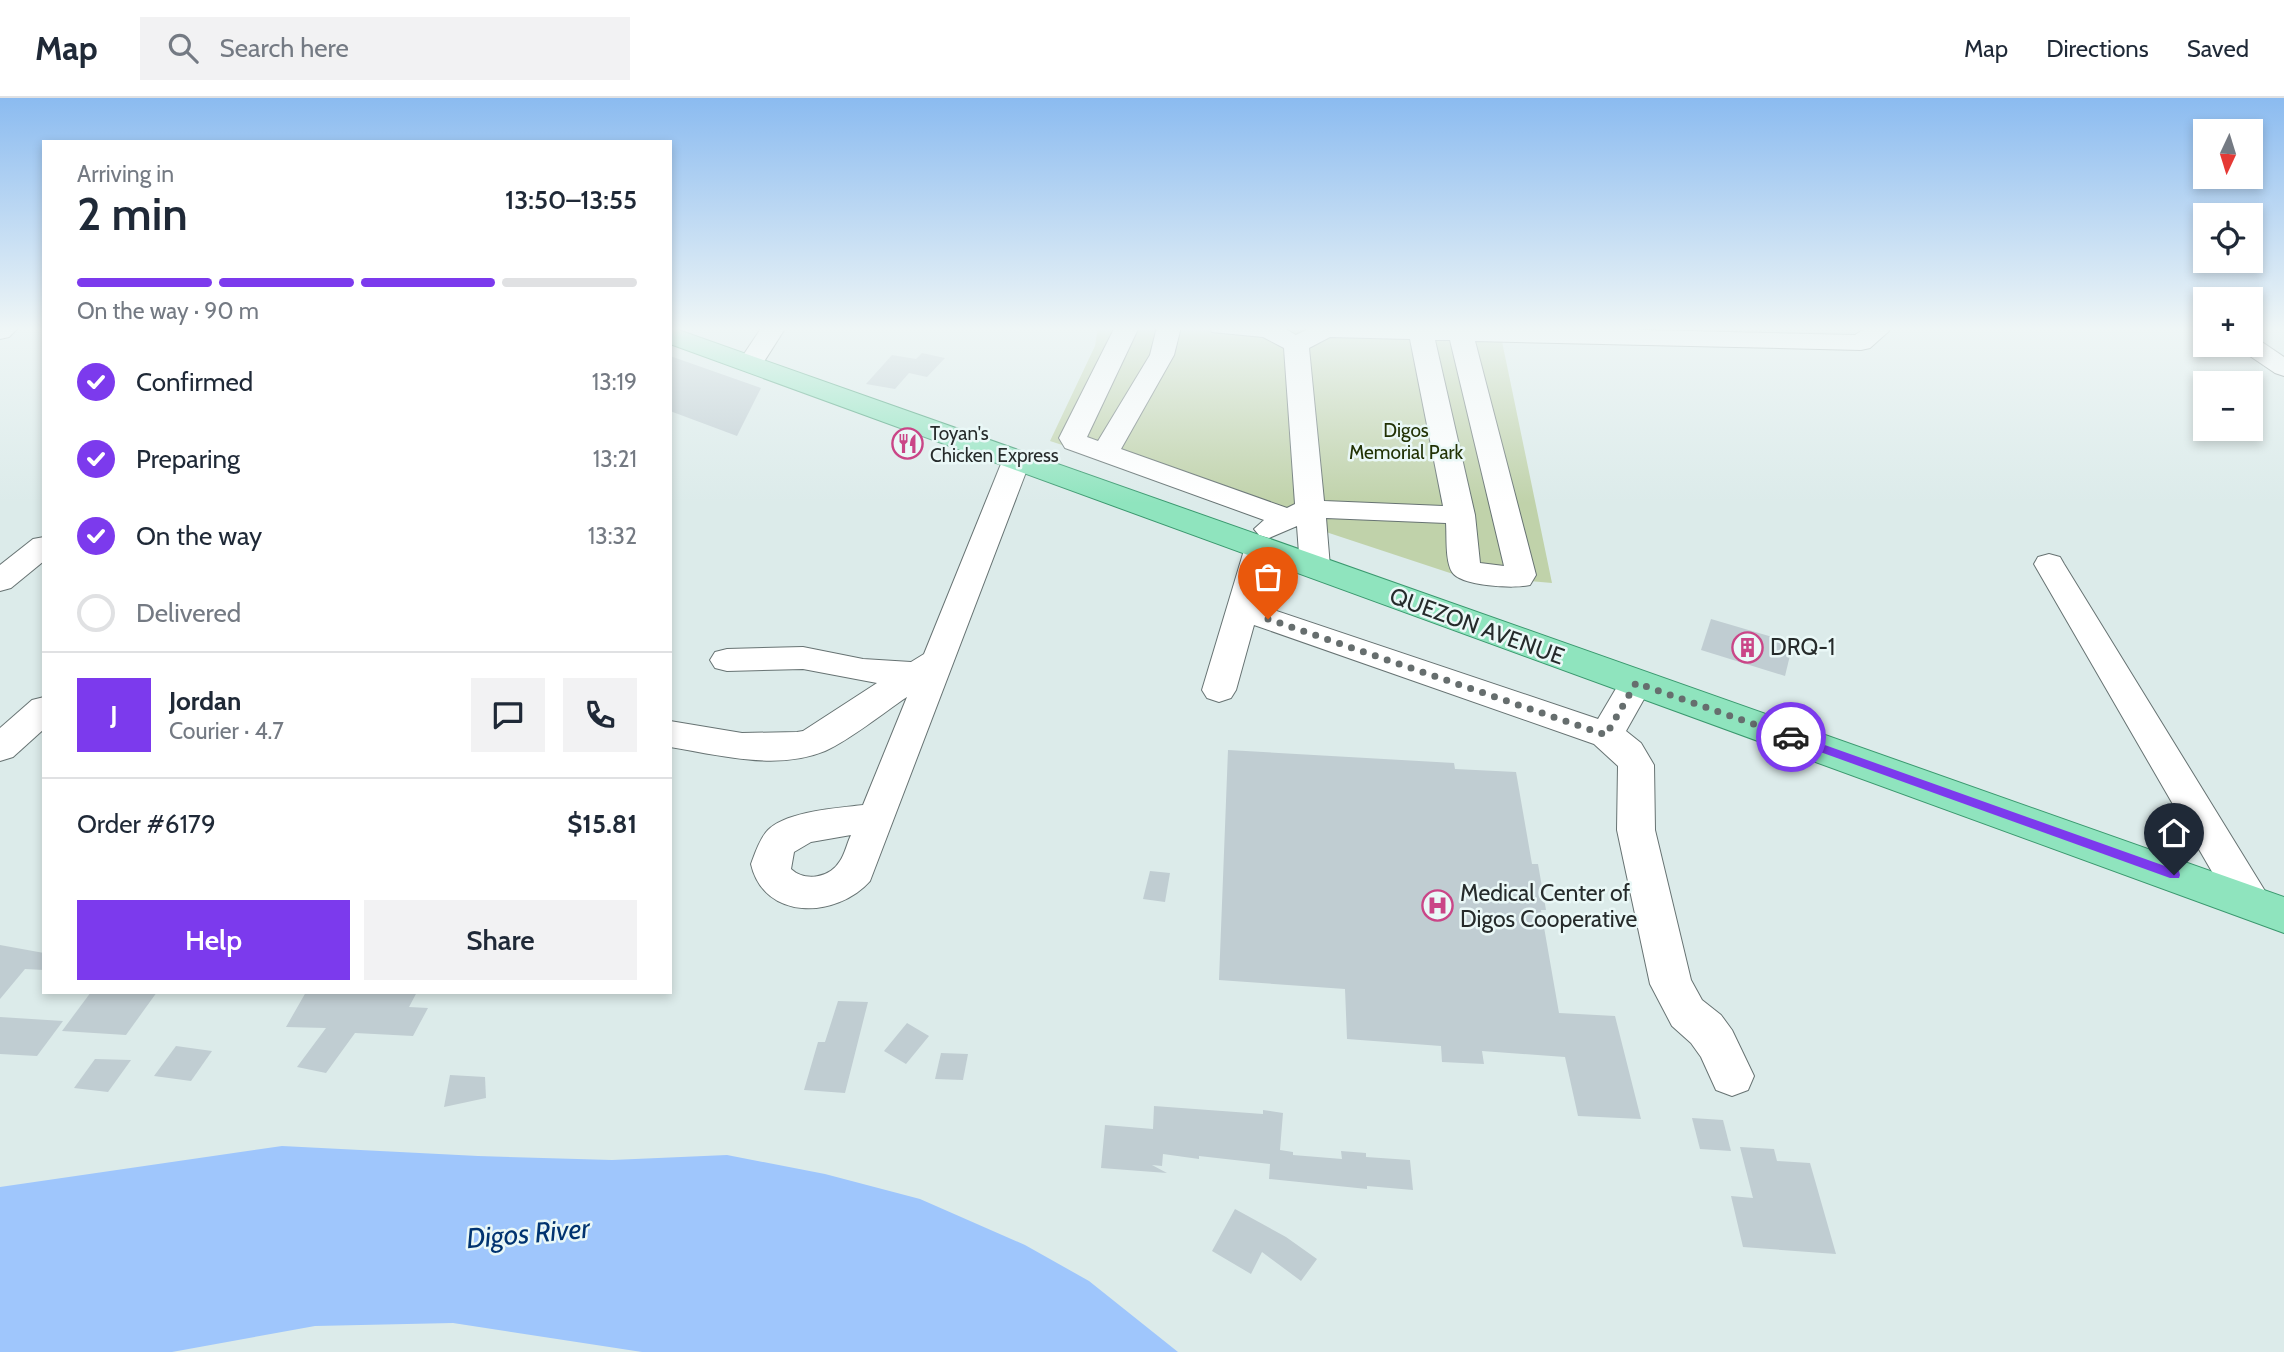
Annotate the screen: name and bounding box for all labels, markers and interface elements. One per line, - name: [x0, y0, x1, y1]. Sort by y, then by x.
- search box: [140, 17, 630, 80]
- text: Map: [35, 28, 98, 68]
- icon: search: [164, 29, 202, 67]
- text: Search here: [220, 32, 349, 64]
- text: Map: [1964, 34, 2008, 63]
- text: Directions: [2046, 34, 2149, 63]
- text: Saved: [2187, 34, 2249, 63]
- north arrow: [2193, 119, 2263, 189]
- map controls: [2193, 119, 2263, 441]
- text: Arriving in: [77, 160, 174, 188]
- text: 13:50–13:55: [505, 184, 637, 216]
- text: 2 min: [77, 186, 188, 242]
- button: locate: [2193, 203, 2263, 273]
- button: +: [2193, 287, 2263, 357]
- text: On the way · 90 m: [77, 297, 259, 325]
- icon: check: [77, 363, 115, 401]
- text: Confirmed: [136, 366, 253, 398]
- text: 13:19: [592, 368, 637, 396]
- button: −: [2193, 371, 2263, 441]
- park label: Digos Memorial Park: [1349, 419, 1464, 464]
- place label: Toyan's Chicken Express: [930, 422, 1059, 467]
- restaurant icon: Toyan's Chicken Express: [890, 427, 924, 461]
- icon: check: [77, 440, 115, 478]
- text: Preparing: [136, 443, 240, 475]
- text: 13:21: [593, 445, 637, 473]
- icon: check: [77, 517, 115, 555]
- text: On the way: [136, 520, 262, 552]
- text: 13:32: [588, 522, 637, 550]
- pin: [1238, 547, 1298, 619]
- icon: bag: [1249, 558, 1287, 596]
- street label: QUEZON AVENUE: [1386, 581, 1568, 671]
- text: Delivered: [136, 597, 241, 629]
- building icon: DRQ-1: [1730, 630, 1764, 664]
- place label: DRQ-1: [1770, 633, 1835, 661]
- button: chat: [471, 678, 545, 752]
- button: phone: [563, 678, 637, 752]
- text: Jordan: [169, 685, 241, 717]
- text: J: [110, 699, 118, 731]
- courier: [1756, 702, 1826, 772]
- text: Courier · 4.7: [169, 717, 284, 745]
- icon: car: [1772, 718, 1810, 756]
- pin: [2144, 803, 2204, 875]
- text: Order #6179: [77, 808, 216, 840]
- text: $15.81: [567, 808, 637, 840]
- icon: home: [2155, 814, 2193, 852]
- place label: Medical Center of Digos Cooperative: [1460, 879, 1638, 933]
- hospital icon: Medical Center of Digos Cooperative: [1420, 889, 1454, 923]
- button: Help: [77, 900, 350, 980]
- button: Share: [364, 900, 637, 980]
- water label: Digos River: [465, 1211, 592, 1255]

